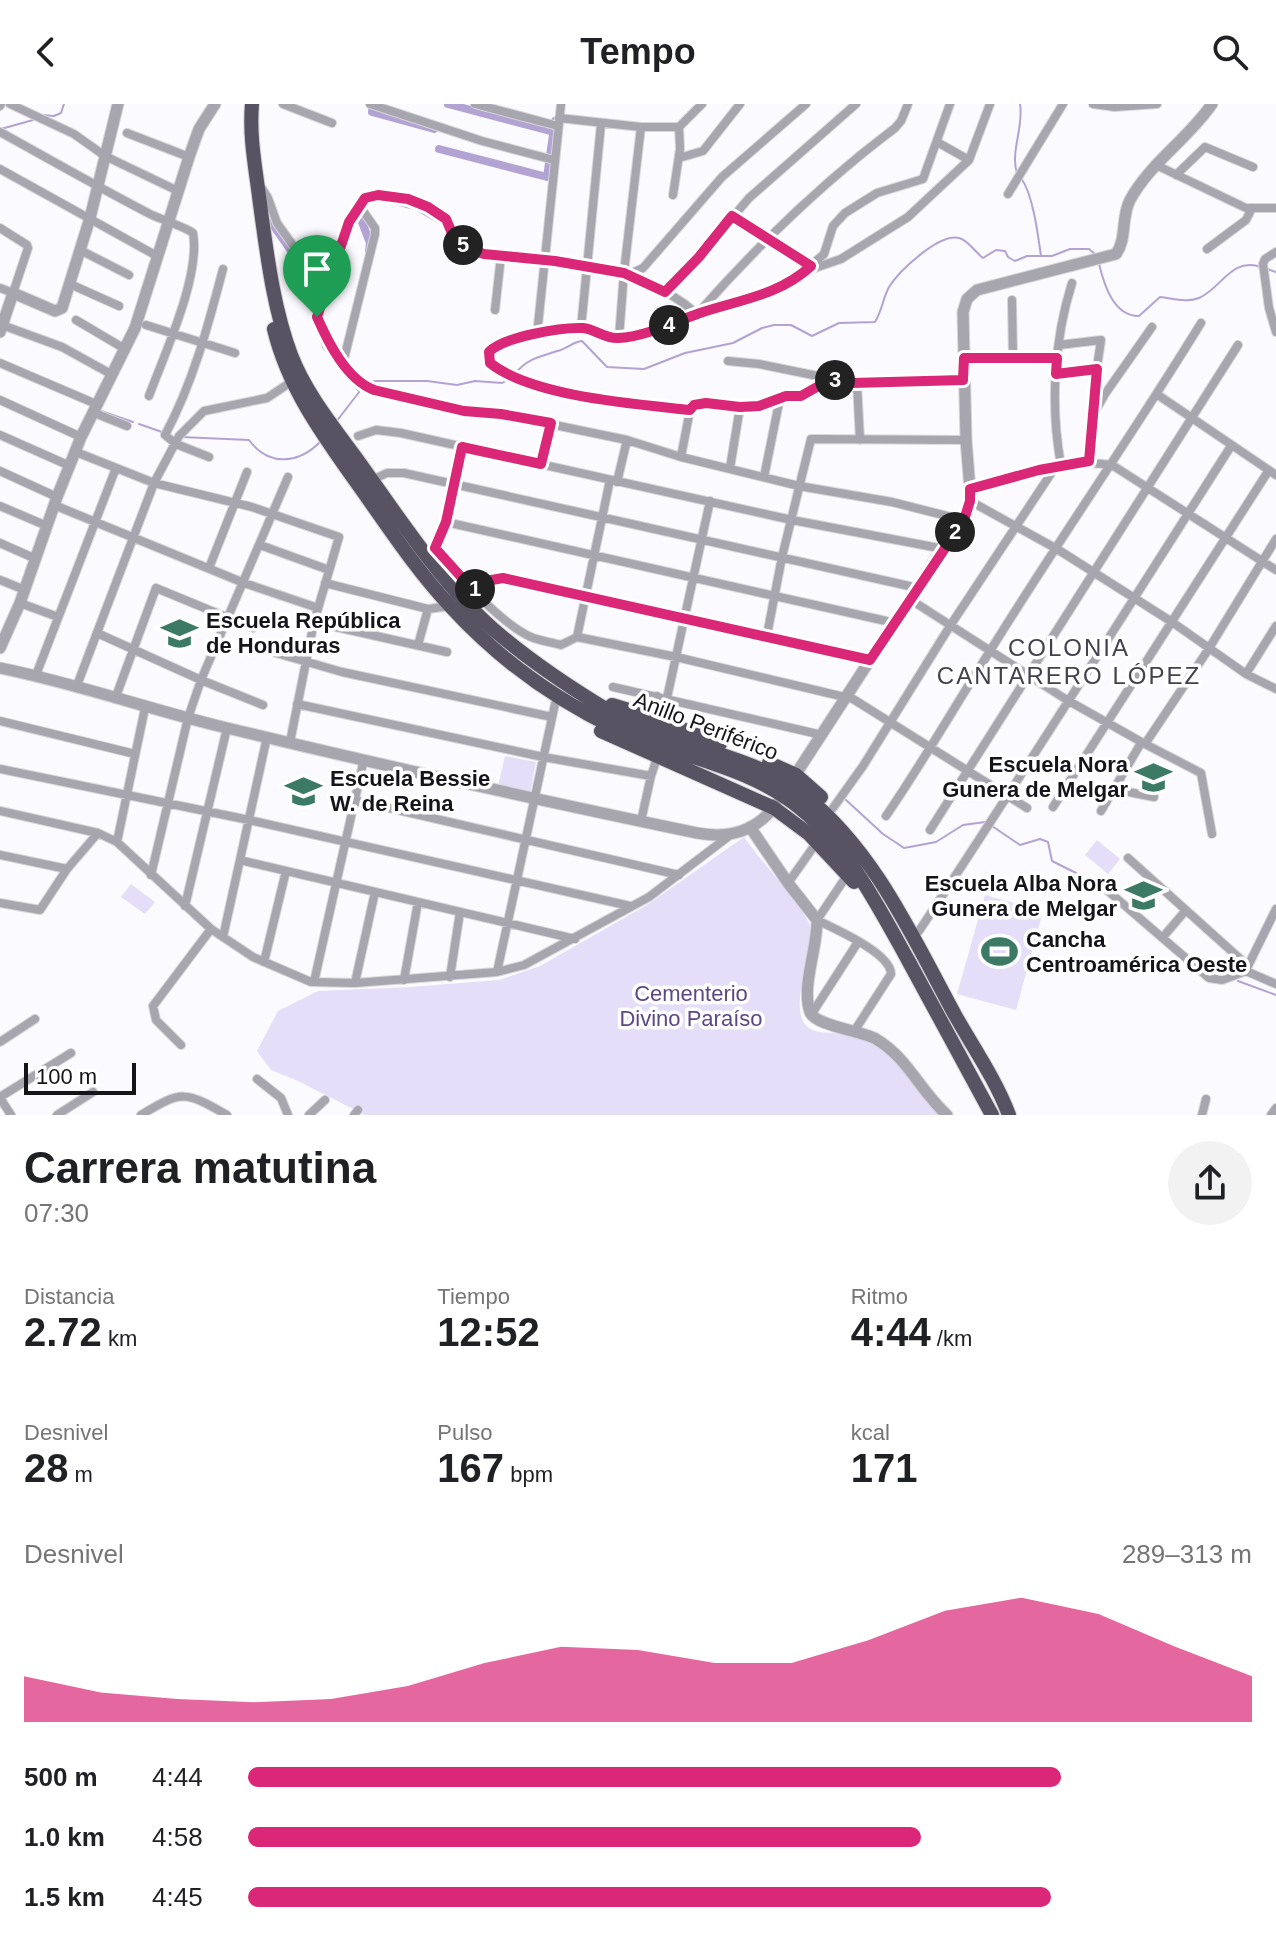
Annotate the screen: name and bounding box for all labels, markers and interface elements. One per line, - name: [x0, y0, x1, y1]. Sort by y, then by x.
- icon: back: [24, 30, 68, 74]
- icon: search: [1208, 30, 1252, 74]
- text: Tempo: [580, 31, 696, 72]
- pin: 5: [443, 225, 483, 265]
- text: 5: [457, 232, 469, 257]
- pin: [283, 235, 351, 317]
- icon: arrive: [295, 247, 339, 291]
- pin: 4: [649, 305, 689, 345]
- text: 4: [663, 312, 675, 337]
- pin: 3: [815, 360, 855, 400]
- text: 3: [829, 367, 841, 392]
- pin: 2: [935, 512, 975, 552]
- text: 2: [949, 519, 961, 544]
- pin: 1: [455, 569, 495, 609]
- text: 1: [469, 576, 481, 601]
- place label: Escuela República de Honduras: [206, 608, 401, 658]
- school or university icon: Escuela República de Honduras: [161, 614, 199, 652]
- district label: COLONIA CANTARERO LÓPEZ: [937, 634, 1201, 689]
- street label: Anillo Periférico: [630, 687, 782, 765]
- place label: Escuela Nora Gunera de Melgar: [942, 752, 1129, 802]
- school or university icon: Escuela Nora Gunera de Melgar: [1135, 758, 1173, 796]
- place label: Escuela Bessie W. de Reina: [330, 766, 490, 816]
- school or university icon: Escuela Bessie W. de Reina: [285, 772, 323, 810]
- place label: Escuela Alba Nora Gunera de Melgar: [925, 871, 1118, 921]
- school or university icon: Escuela Alba Nora Gunera de Melgar: [1124, 877, 1162, 915]
- place label: Cancha Centroamérica Oeste: [1026, 927, 1247, 977]
- sports icon: Cancha Centroamérica Oeste: [981, 933, 1019, 971]
- park label: Cementerio Divino Paraíso: [619, 981, 763, 1031]
- scale bar: [24, 1059, 136, 1095]
- text: 100 m: [36, 1064, 97, 1089]
- button: share: [1168, 1141, 1252, 1225]
- text: Carrera matutina: [24, 1143, 376, 1192]
- text: 07:30: [24, 1198, 89, 1228]
- text: Distancia: [24, 1284, 114, 1309]
- text: Tiempo: [437, 1284, 510, 1309]
- text: Ritmo: [851, 1284, 908, 1309]
- text: 2.72: [24, 1310, 102, 1354]
- text: 12:52: [437, 1310, 540, 1354]
- text: 4:44: [851, 1310, 931, 1354]
- text: km: [102, 1326, 137, 1351]
- text: /km: [931, 1326, 972, 1351]
- text: Desnivel: [24, 1420, 108, 1445]
- text: Pulso: [437, 1420, 492, 1445]
- text: kcal: [851, 1420, 890, 1445]
- text: 28: [24, 1446, 69, 1490]
- text: 167: [437, 1446, 504, 1490]
- text: 171: [851, 1446, 917, 1490]
- text: m: [69, 1462, 93, 1487]
- text: bpm: [504, 1462, 553, 1487]
- text: Desnivel: [24, 1539, 124, 1569]
- text: 289–313 m: [1122, 1539, 1252, 1569]
- text: 500 m: [24, 1762, 98, 1792]
- text: 4:44: [152, 1762, 203, 1792]
- text: 1.0 km: [24, 1822, 105, 1852]
- text: 4:58: [152, 1822, 203, 1852]
- text: 1.5 km: [24, 1882, 105, 1912]
- text: 4:45: [152, 1882, 203, 1912]

